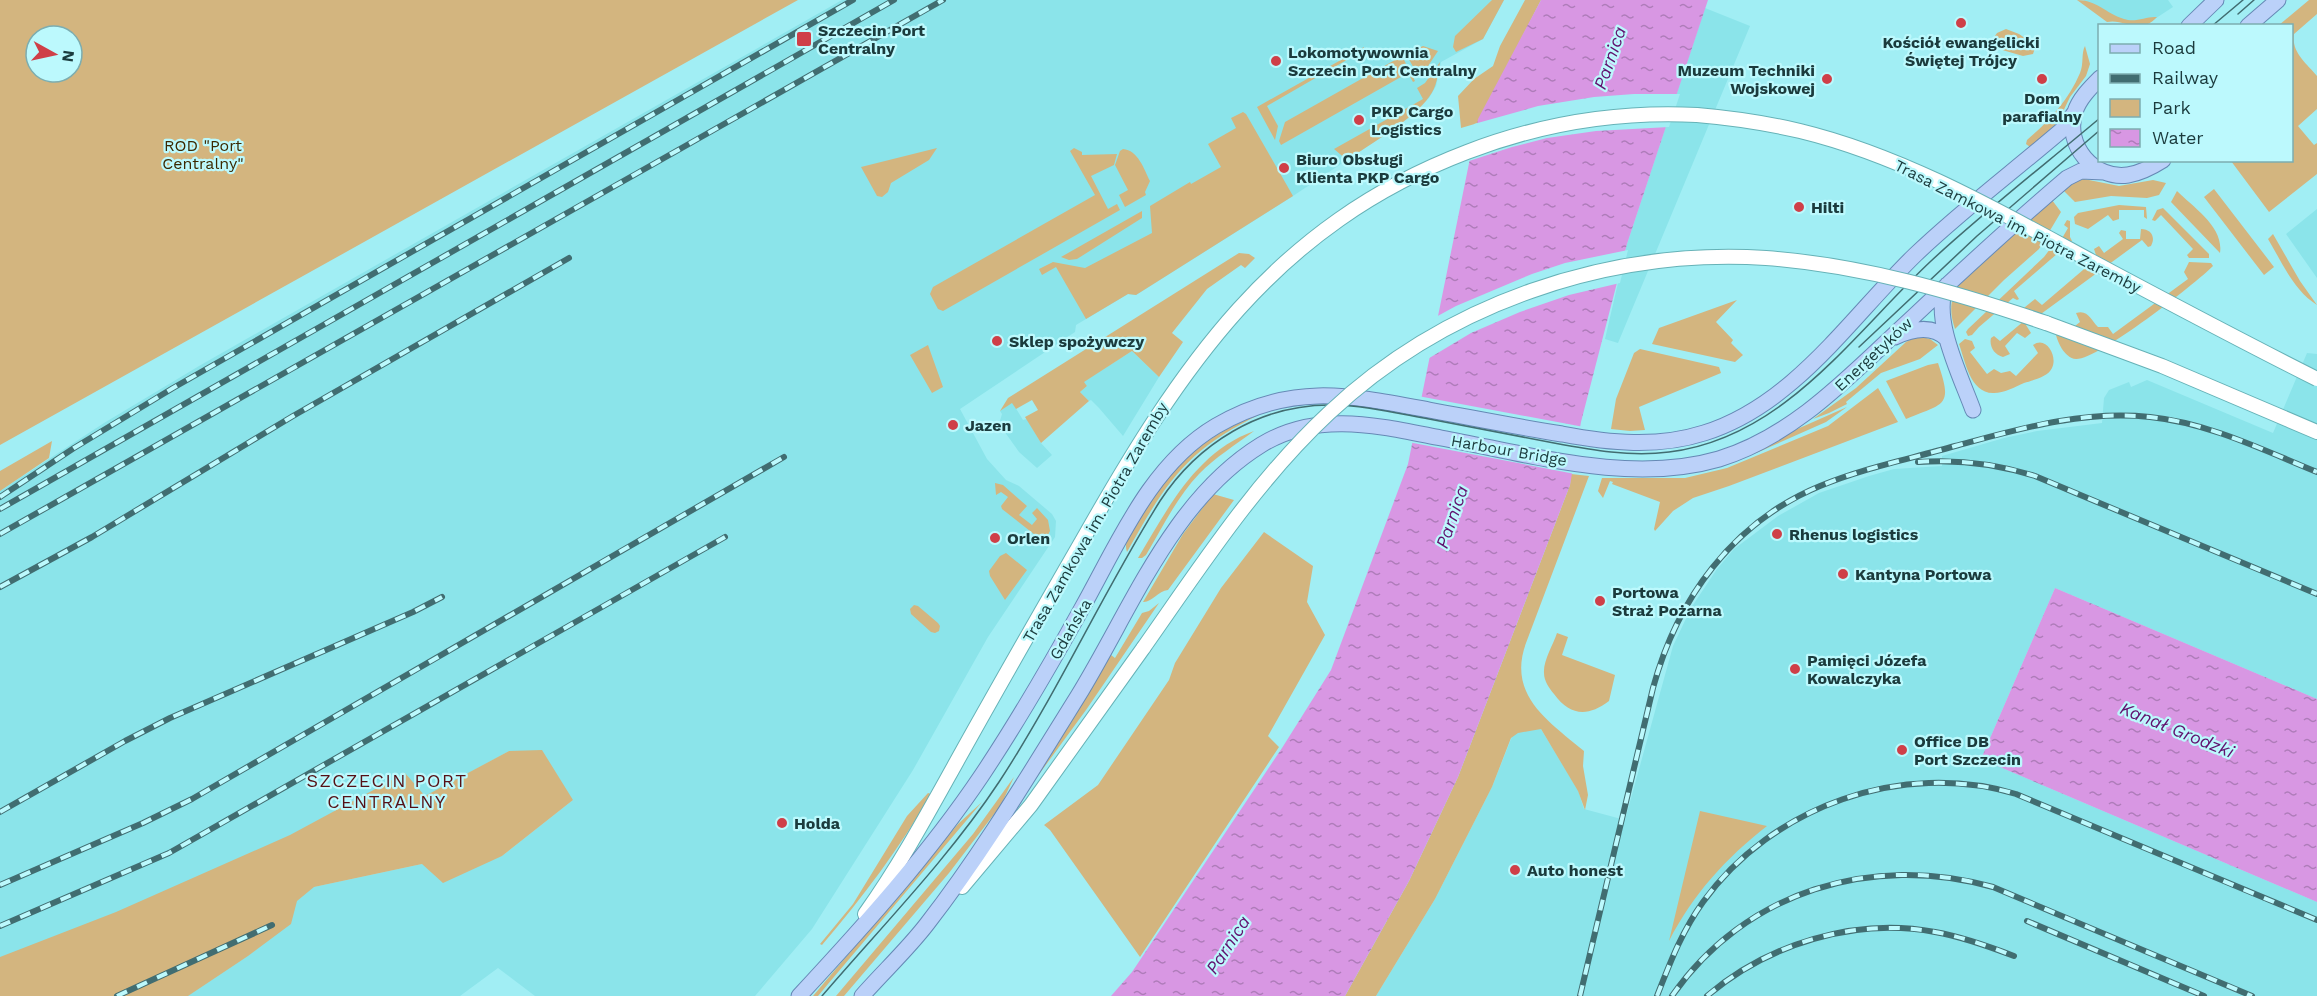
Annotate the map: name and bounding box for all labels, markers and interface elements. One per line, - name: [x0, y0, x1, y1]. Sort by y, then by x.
- marker: Kościół ewangelicki Świętej Trójcy: [1954, 16, 1968, 30]
- place label: Szczecin Port Centralny: [818, 21, 925, 58]
- north arrow: [24, 24, 84, 84]
- water label: Parnica: [1589, 24, 1630, 92]
- legend: [2098, 24, 2293, 162]
- marker: Szczecin Port Centralny: [795, 30, 813, 48]
- place label: Kościół ewangelicki Świętej Trójcy: [1882, 33, 2040, 70]
- text: Road: [2152, 37, 2196, 58]
- place label: Lokomotywownia Szczecin Port Centralny: [1288, 43, 1477, 80]
- text: N: [58, 49, 79, 63]
- marker: Lokomotywownia Szczecin Port Centralny: [1269, 54, 1283, 68]
- place label: Muzeum Techniki Wojskowej: [1677, 61, 1815, 98]
- text: Railway: [2152, 67, 2219, 88]
- marker: Muzeum Techniki Wojskowej: [1820, 72, 1834, 86]
- marker: Dom parafialny: [2035, 72, 2049, 86]
- place label: Dom parafialny: [2002, 89, 2083, 126]
- text: Park: [2152, 97, 2191, 118]
- place label: PKP Cargo Logistics: [1371, 102, 1454, 139]
- marker: PKP Cargo Logistics: [1352, 113, 1366, 127]
- text: Water: [2152, 127, 2204, 148]
- park label: ROD "Port Centralny": [162, 136, 244, 173]
- place label: Biuro Obsługi Klienta PKP Cargo: [1296, 150, 1440, 187]
- street label: Trasa Zamkowa im. Piotra Zaremby: [1891, 156, 2145, 297]
- marker: Biuro Obsługi Klienta PKP Cargo: [1277, 161, 1291, 175]
- place label: Hilti: [1811, 198, 1844, 217]
- marker: Hilti: [1792, 200, 1806, 214]
- street label: Energetyków: [1830, 314, 1916, 395]
- place label: Sklep spożywczy: [1009, 332, 1145, 351]
- marker: Sklep spożywczy: [990, 334, 1004, 348]
- street label: Trasa Zamkowa im. Piotra Zaremby: [1019, 398, 1173, 646]
- place label: Jazen: [965, 416, 1011, 435]
- marker: Jazen: [946, 418, 960, 432]
- street label: Harbour Bridge: [1449, 431, 1568, 470]
- water label: Parnica: [1431, 483, 1472, 551]
- place label: Rhenus logistics: [1789, 525, 1919, 544]
- marker: Rhenus logistics: [1770, 527, 1784, 541]
- place label: Orlen: [1007, 529, 1050, 548]
- marker: Orlen: [988, 531, 1002, 545]
- place label: Kantyna Portowa: [1855, 565, 1992, 584]
- marker: Kantyna Portowa: [1836, 567, 1850, 581]
- place label: Portowa Straż Pożarna: [1612, 583, 1722, 620]
- marker: Portowa Straż Pożarna: [1593, 594, 1607, 608]
- street label: Gdańska: [1045, 595, 1095, 663]
- place label: Pamięci Józefa Kowalczyka: [1807, 651, 1927, 688]
- marker: Pamięci Józefa Kowalczyka: [1788, 662, 1802, 676]
- water label: Kanał Grodzki: [2117, 697, 2238, 762]
- place label: Office DB Port Szczecin: [1914, 732, 2021, 769]
- marker: Office DB Port Szczecin: [1895, 743, 1909, 757]
- district label: SZCZECIN PORT CENTRALNY: [307, 770, 468, 812]
- place label: Holda: [794, 814, 841, 833]
- marker: Holda: [775, 816, 789, 830]
- place label: Auto honest: [1527, 861, 1623, 880]
- marker: Auto honest: [1508, 863, 1522, 877]
- water label: Parnica: [1201, 912, 1254, 978]

